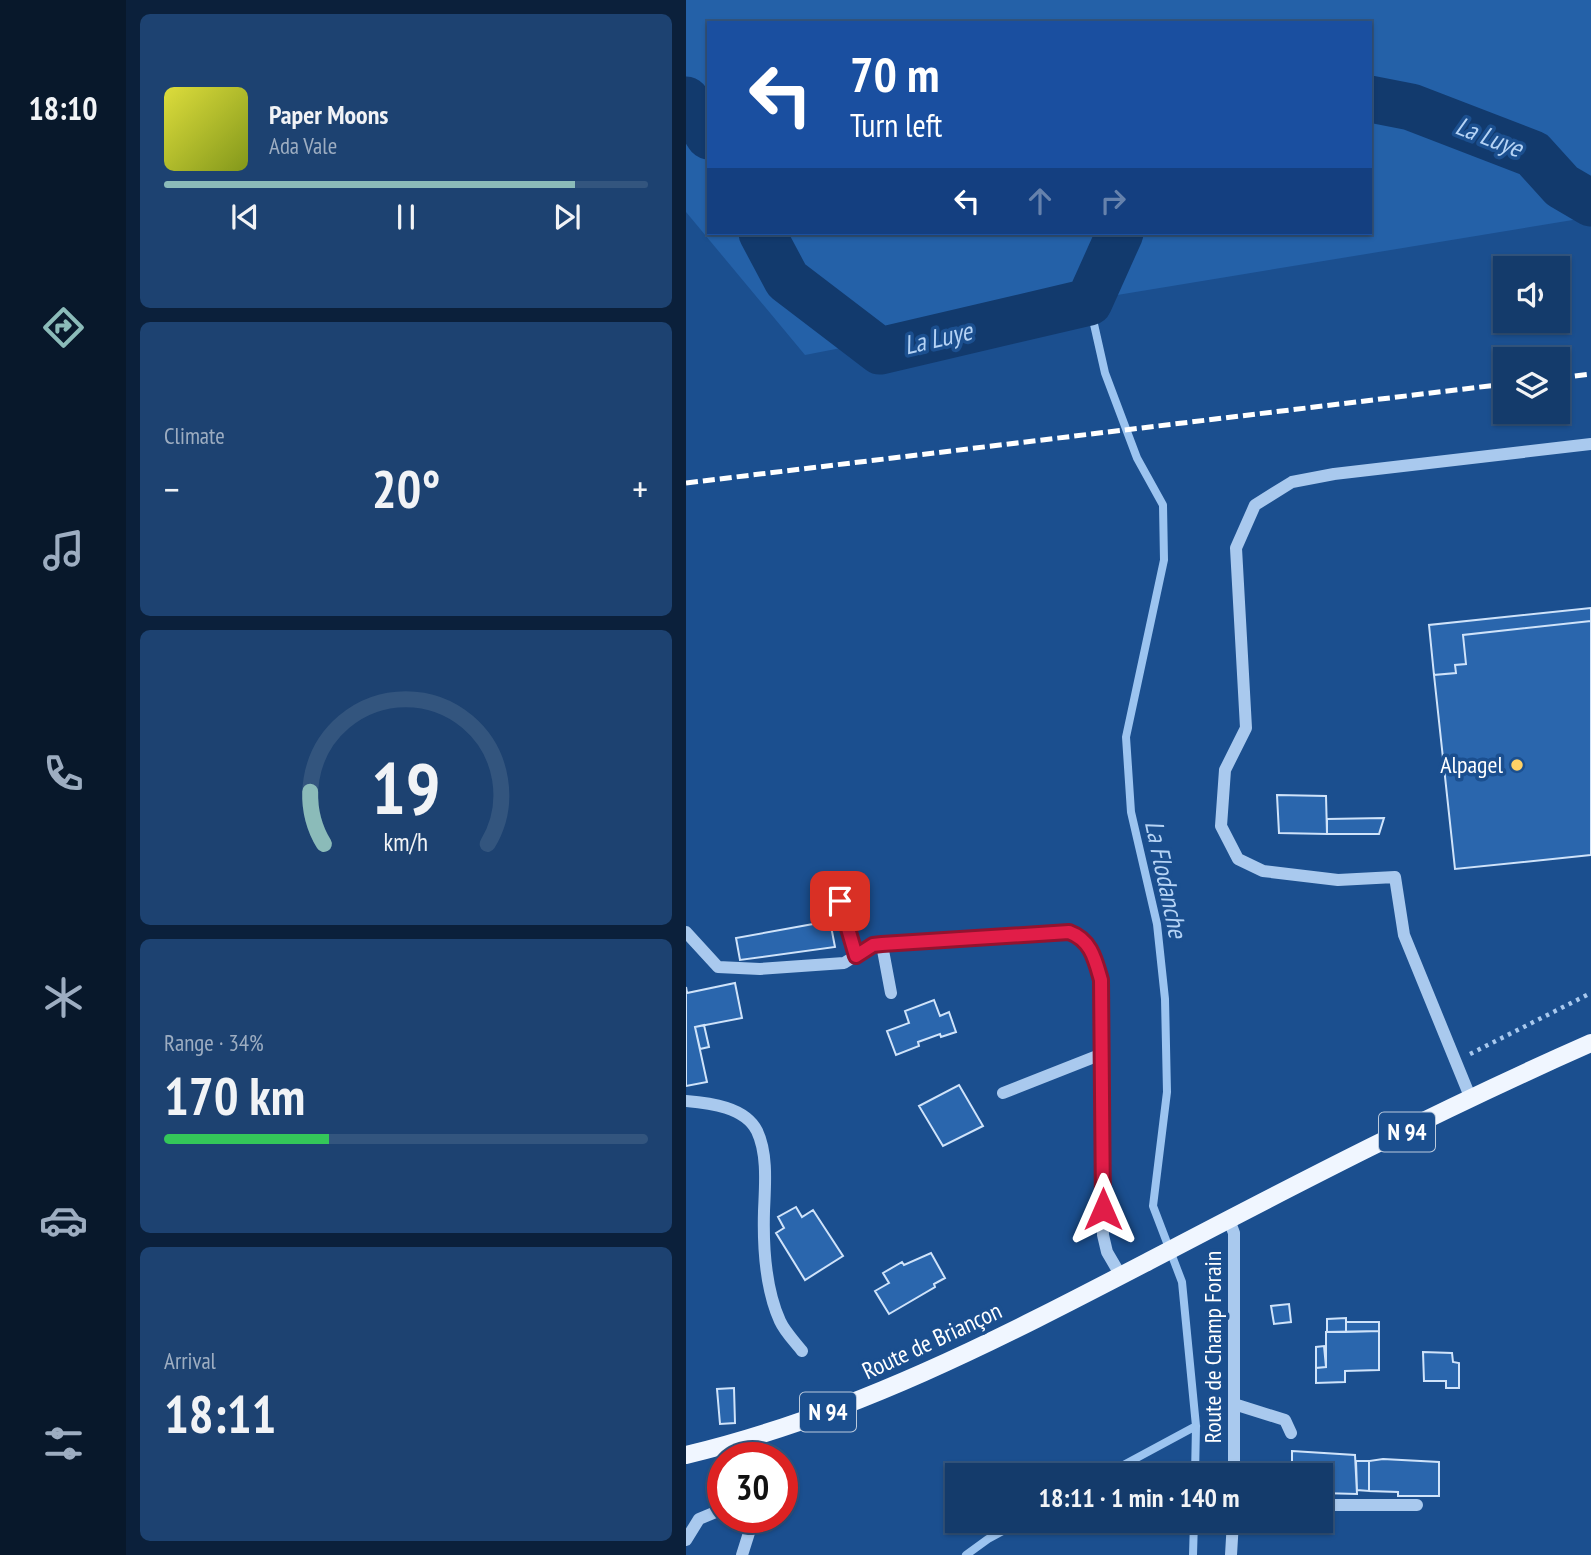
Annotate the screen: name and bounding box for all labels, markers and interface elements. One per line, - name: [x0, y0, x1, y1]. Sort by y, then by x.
- text: 70 m: [850, 42, 939, 106]
- icon: left: [735, 49, 826, 140]
- text: 18:10: [28, 87, 98, 129]
- text: Paper Moons: [269, 98, 388, 131]
- text: Turn left: [850, 104, 942, 146]
- water label: La Luye: [1451, 109, 1529, 165]
- text: Ada Vale: [269, 131, 337, 160]
- icon: left: [948, 182, 986, 220]
- icon: ahead: [1021, 182, 1059, 220]
- icon: right: [1094, 182, 1132, 220]
- icon: previous: [226, 198, 264, 236]
- icon: pause: [387, 198, 425, 236]
- icon: next: [548, 198, 586, 236]
- map controls: [1493, 256, 1570, 424]
- button: sound: [1493, 256, 1570, 333]
- icon: directions: [39, 303, 88, 352]
- water label: La Luye: [901, 313, 977, 361]
- button: layers: [1493, 347, 1570, 424]
- text: Climate: [164, 421, 225, 450]
- text: 20°: [372, 455, 440, 522]
- text: −: [164, 464, 180, 513]
- text: +: [632, 464, 648, 513]
- icon: music: [39, 526, 88, 575]
- text: 19: [371, 740, 441, 834]
- icon: phone: [39, 749, 88, 798]
- place label: Alpagel: [1440, 749, 1503, 780]
- marker: Alpagel: [1509, 757, 1525, 773]
- water label: La Flodanche: [1138, 817, 1195, 943]
- text: km/h: [384, 825, 428, 857]
- pin: [810, 871, 870, 931]
- icon: arrive: [821, 882, 859, 920]
- icon: climate: [39, 973, 88, 1022]
- text: Range · 34%: [164, 1028, 264, 1057]
- text: 170 km: [164, 1062, 305, 1129]
- road number: N 94: [1379, 1112, 1435, 1152]
- position arrow: [1066, 1172, 1140, 1246]
- icon: car: [39, 1196, 88, 1245]
- street label: Route de Champ Forain: [1197, 1251, 1228, 1443]
- street label: Route de Briançon: [857, 1295, 1007, 1386]
- text: Arrival: [164, 1346, 216, 1375]
- text: 18:11: [164, 1380, 276, 1447]
- road number: N 94: [800, 1392, 856, 1432]
- icon: filters: [39, 1419, 88, 1468]
- speed limit sign: 30: [707, 1442, 798, 1533]
- text: 18:11 · 1 min · 140 m: [1039, 1481, 1239, 1514]

